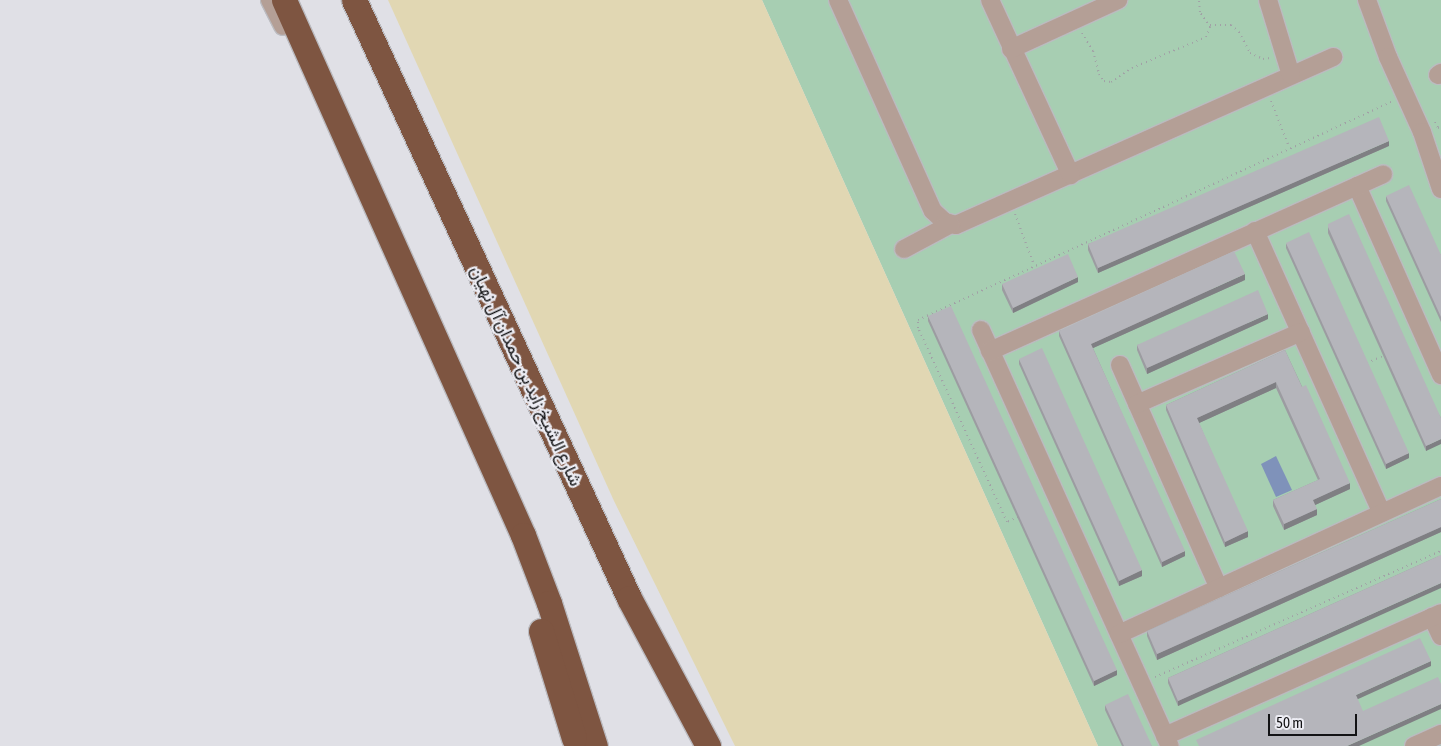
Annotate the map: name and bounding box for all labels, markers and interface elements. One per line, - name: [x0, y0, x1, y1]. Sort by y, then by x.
- street label: شارع الشيخ زايد بن حمدان آل نهيان: [465, 262, 587, 490]
- scale bar: [1271, 704, 1360, 736]
- text: 50 m: [1276, 714, 1303, 731]

